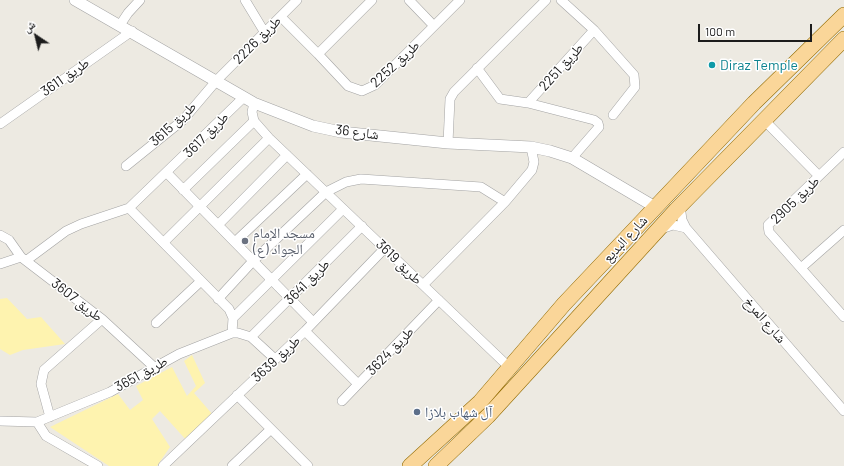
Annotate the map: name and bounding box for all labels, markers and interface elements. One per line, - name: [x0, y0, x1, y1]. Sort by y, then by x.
- street label: طريق 2226: [229, 12, 285, 68]
- north arrow: [16, 16, 56, 56]
- scale bar: [700, 16, 814, 42]
- text: ش: [20, 17, 37, 34]
- text: 100 m: [705, 24, 735, 38]
- street label: طريق 2252: [367, 37, 423, 91]
- street label: طريق 2251: [535, 40, 587, 94]
- street label: طريق 3611: [37, 54, 93, 100]
- place label: Diraz Temple: [720, 57, 798, 73]
- marker: Diraz Temple: [707, 60, 717, 70]
- street label: طريق 3615: [146, 98, 200, 150]
- street label: طريق 3617: [180, 109, 232, 161]
- street label: شارع 36: [334, 121, 380, 143]
- street label: طريق 2905: [767, 173, 823, 227]
- street label: شارع البديع: [599, 212, 651, 266]
- place label: مسجد الإمام الجواد (ع): [253, 225, 315, 258]
- marker: مسجد الإمام الجواد (ع): [240, 236, 250, 246]
- street label: طريق 3619: [372, 236, 426, 288]
- street label: طريق 3641: [281, 256, 333, 308]
- street label: طريق 3607: [48, 275, 106, 325]
- street label: شارع المرخ: [740, 293, 790, 347]
- street label: طريق 3624: [363, 323, 417, 379]
- street label: طريق 3639: [248, 332, 304, 386]
- street label: طريق 3651: [112, 353, 170, 395]
- place label: آل شهاب بلازا: [425, 404, 492, 420]
- marker: آل شهاب بلازا: [412, 407, 422, 417]

